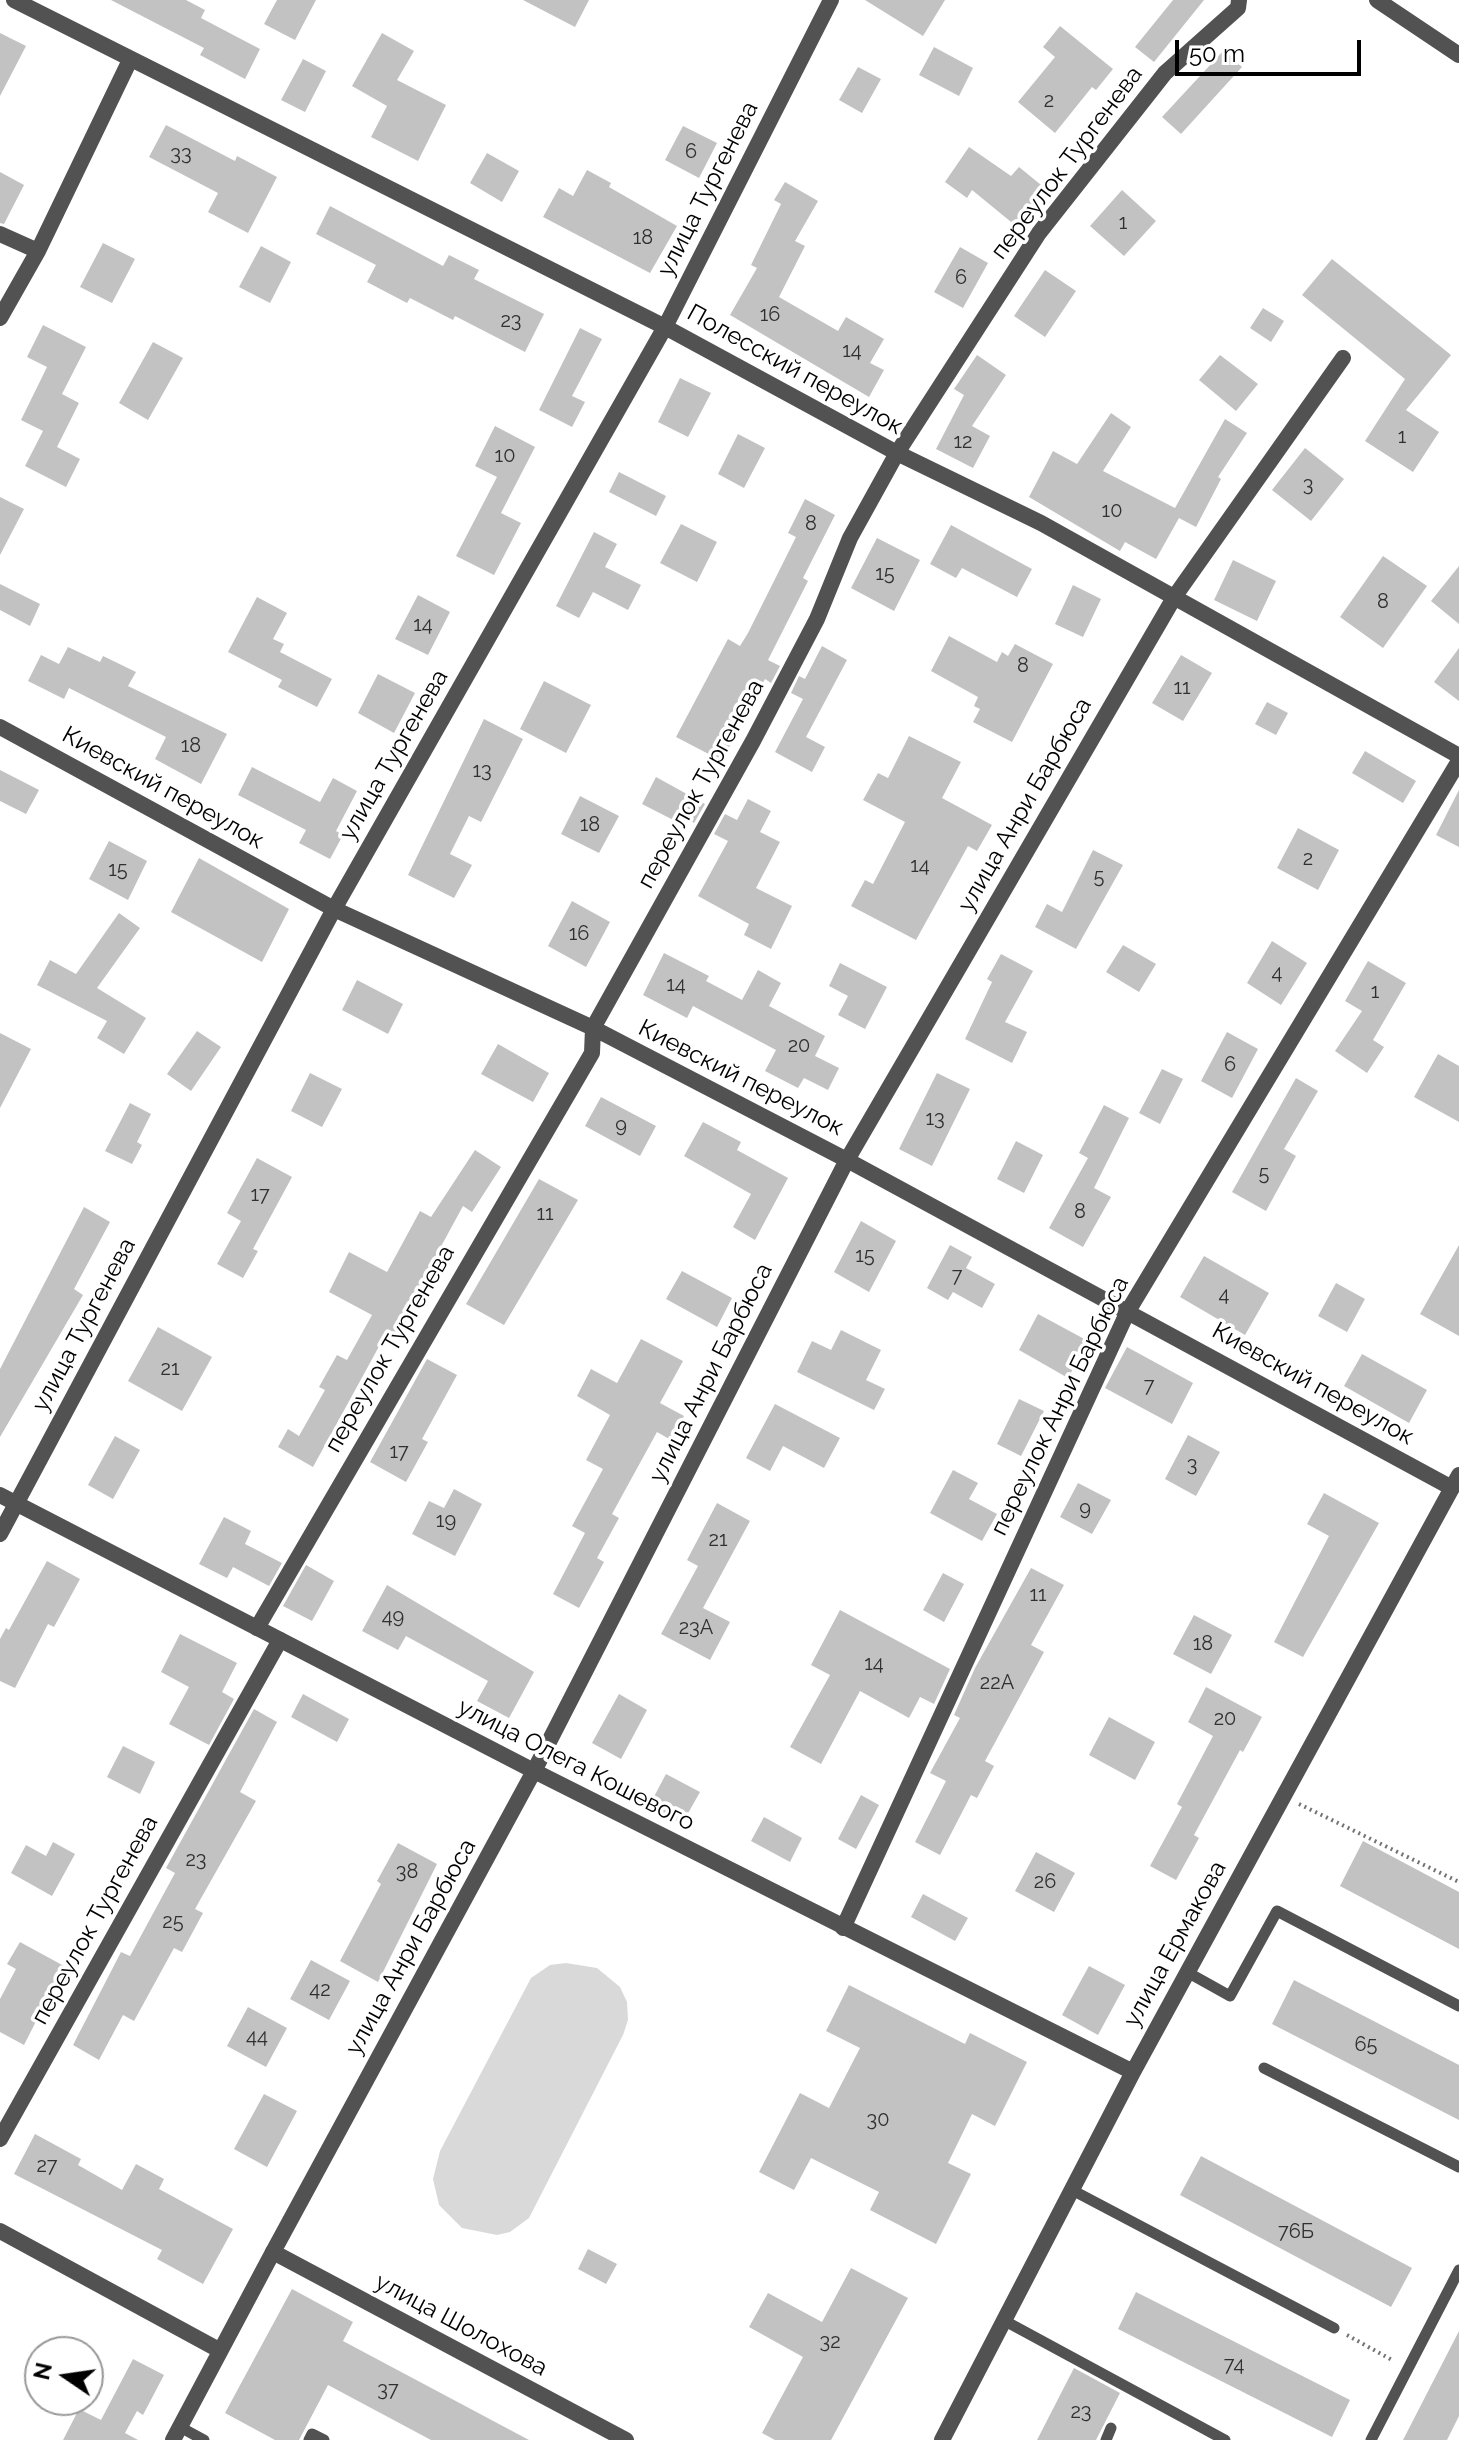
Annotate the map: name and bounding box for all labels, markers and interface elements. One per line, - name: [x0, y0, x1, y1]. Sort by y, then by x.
- scale bar: [1179, 24, 1365, 74]
- text: 50 m: [1189, 39, 1245, 68]
- street label: переулок Тургенева: [985, 61, 1149, 265]
- house number: 2: [1044, 89, 1054, 113]
- street label: улица Тургенева: [652, 97, 764, 281]
- house number: 6: [685, 140, 697, 164]
- house number: 33: [170, 142, 192, 166]
- house number: 1: [1119, 211, 1127, 235]
- house number: 18: [633, 226, 653, 250]
- house number: 6: [955, 266, 967, 290]
- street label: Полесский переулок: [682, 299, 908, 441]
- house number: 16: [760, 303, 780, 327]
- house number: 23: [500, 309, 522, 333]
- house number: 14: [842, 339, 862, 363]
- house number: 1: [1398, 425, 1406, 449]
- house number: 12: [954, 430, 972, 454]
- house number: 10: [495, 444, 515, 468]
- house number: 3: [1303, 473, 1313, 497]
- house number: 10: [1102, 499, 1122, 523]
- house number: 8: [805, 512, 817, 536]
- house number: 15: [875, 562, 895, 586]
- house number: 8: [1377, 590, 1389, 614]
- house number: 14: [413, 613, 433, 637]
- house number: 8: [1017, 654, 1029, 678]
- street label: улица Тургенева: [333, 665, 455, 845]
- street label: переулок Тургенева: [632, 675, 770, 893]
- house number: 11: [1173, 676, 1191, 700]
- street label: улица Анри Барбюса: [952, 693, 1098, 917]
- street label: Киевский переулок: [57, 721, 269, 855]
- house number: 18: [181, 734, 201, 758]
- house number: 13: [472, 759, 492, 783]
- house number: 18: [580, 813, 600, 837]
- house number: 2: [1303, 847, 1313, 871]
- house number: 14: [910, 854, 930, 878]
- house number: 15: [108, 858, 128, 882]
- house number: 5: [1094, 865, 1104, 889]
- house number: 16: [569, 922, 589, 946]
- house number: 4: [1272, 961, 1282, 985]
- house number: 14: [666, 973, 686, 997]
- house number: 1: [1371, 980, 1379, 1004]
- street label: Киевский переулок: [634, 1014, 848, 1142]
- house number: 20: [788, 1034, 810, 1058]
- house number: 6: [1224, 1053, 1236, 1077]
- house number: 13: [925, 1107, 945, 1131]
- house number: 9: [615, 1114, 627, 1138]
- house number: 5: [1259, 1162, 1269, 1186]
- house number: 17: [250, 1183, 270, 1207]
- house number: 8: [1074, 1200, 1086, 1224]
- house number: 11: [536, 1202, 554, 1226]
- street label: улица Тургенева: [26, 1233, 142, 1417]
- street label: переулок Тургенева: [319, 1240, 461, 1458]
- house number: 15: [855, 1244, 875, 1268]
- street label: улица Анри Барбюса: [643, 1258, 779, 1488]
- house number: 7: [952, 1264, 962, 1288]
- street label: переулок Анри Барбюса: [985, 1272, 1135, 1540]
- house number: 4: [1219, 1283, 1229, 1307]
- street label: Киевский переулок: [1207, 1317, 1419, 1451]
- house number: 21: [161, 1357, 179, 1381]
- house number: 7: [1144, 1374, 1154, 1398]
- house number: 17: [389, 1440, 409, 1464]
- house number: 3: [1187, 1453, 1197, 1477]
- house number: 9: [1079, 1497, 1091, 1521]
- house number: 19: [436, 1509, 456, 1533]
- house number: 21: [709, 1528, 727, 1552]
- house number: 11: [1029, 1583, 1047, 1607]
- house number: 49: [382, 1605, 404, 1629]
- house number: 23А: [679, 1616, 713, 1640]
- house number: 18: [1193, 1632, 1213, 1656]
- house number: 14: [864, 1652, 884, 1676]
- house number: 22А: [980, 1671, 1014, 1695]
- street label: улица Олега Кошевого: [453, 1693, 699, 1837]
- house number: 20: [1214, 1707, 1236, 1731]
- street label: переулок Тургенева: [26, 1811, 164, 2029]
- street label: улица Анри Барбюса: [340, 1834, 482, 2060]
- house number: 23: [185, 1848, 207, 1872]
- street label: улица Ермакова: [1118, 1856, 1232, 2032]
- house number: 38: [396, 1860, 418, 1884]
- house number: 26: [1034, 1870, 1056, 1894]
- house number: 25: [162, 1910, 184, 1934]
- house number: 42: [309, 1978, 331, 2002]
- house number: 44: [246, 2025, 268, 2049]
- house number: 65: [1355, 2033, 1377, 2057]
- house number: 30: [867, 2108, 889, 2132]
- house number: 27: [36, 2154, 58, 2178]
- house number: 76Б: [1278, 2220, 1314, 2244]
- street label: улица Шолохова: [370, 2267, 552, 2383]
- house number: 32: [819, 2330, 841, 2354]
- north arrow: [24, 2336, 104, 2416]
- house number: 74: [1224, 2353, 1244, 2377]
- text: N: [28, 2360, 57, 2382]
- house number: 37: [377, 2378, 399, 2402]
- house number: 23: [1070, 2400, 1092, 2424]

